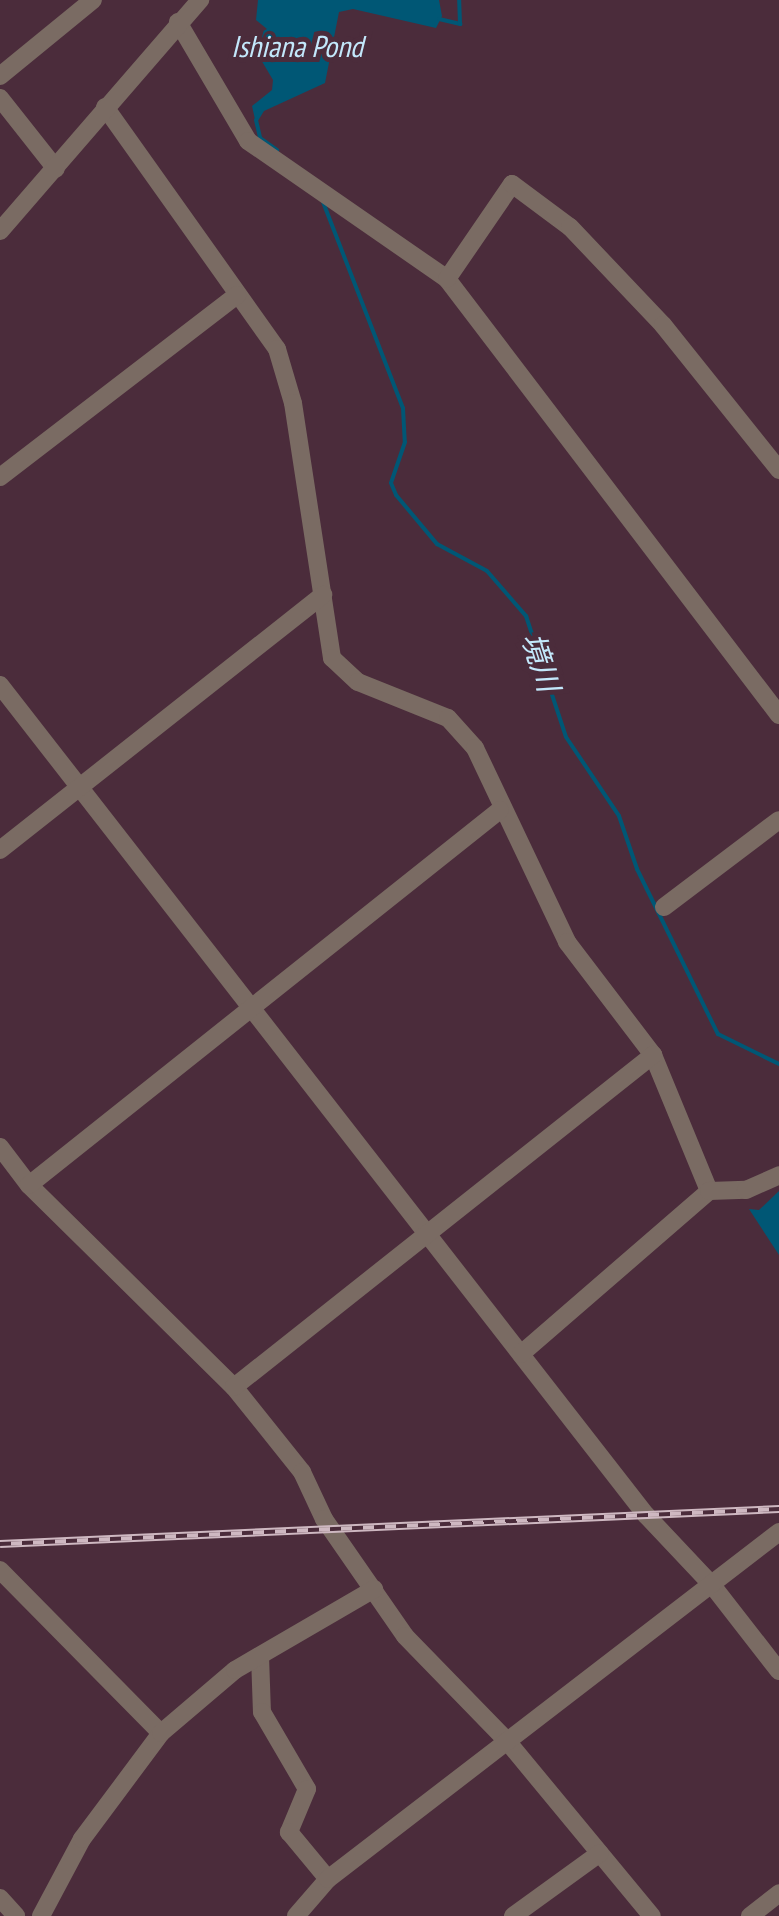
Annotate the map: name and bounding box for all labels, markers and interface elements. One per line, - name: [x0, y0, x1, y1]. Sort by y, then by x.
- water label: Ishiana Pond: [231, 28, 363, 64]
- water label: 境川: [515, 628, 567, 696]

